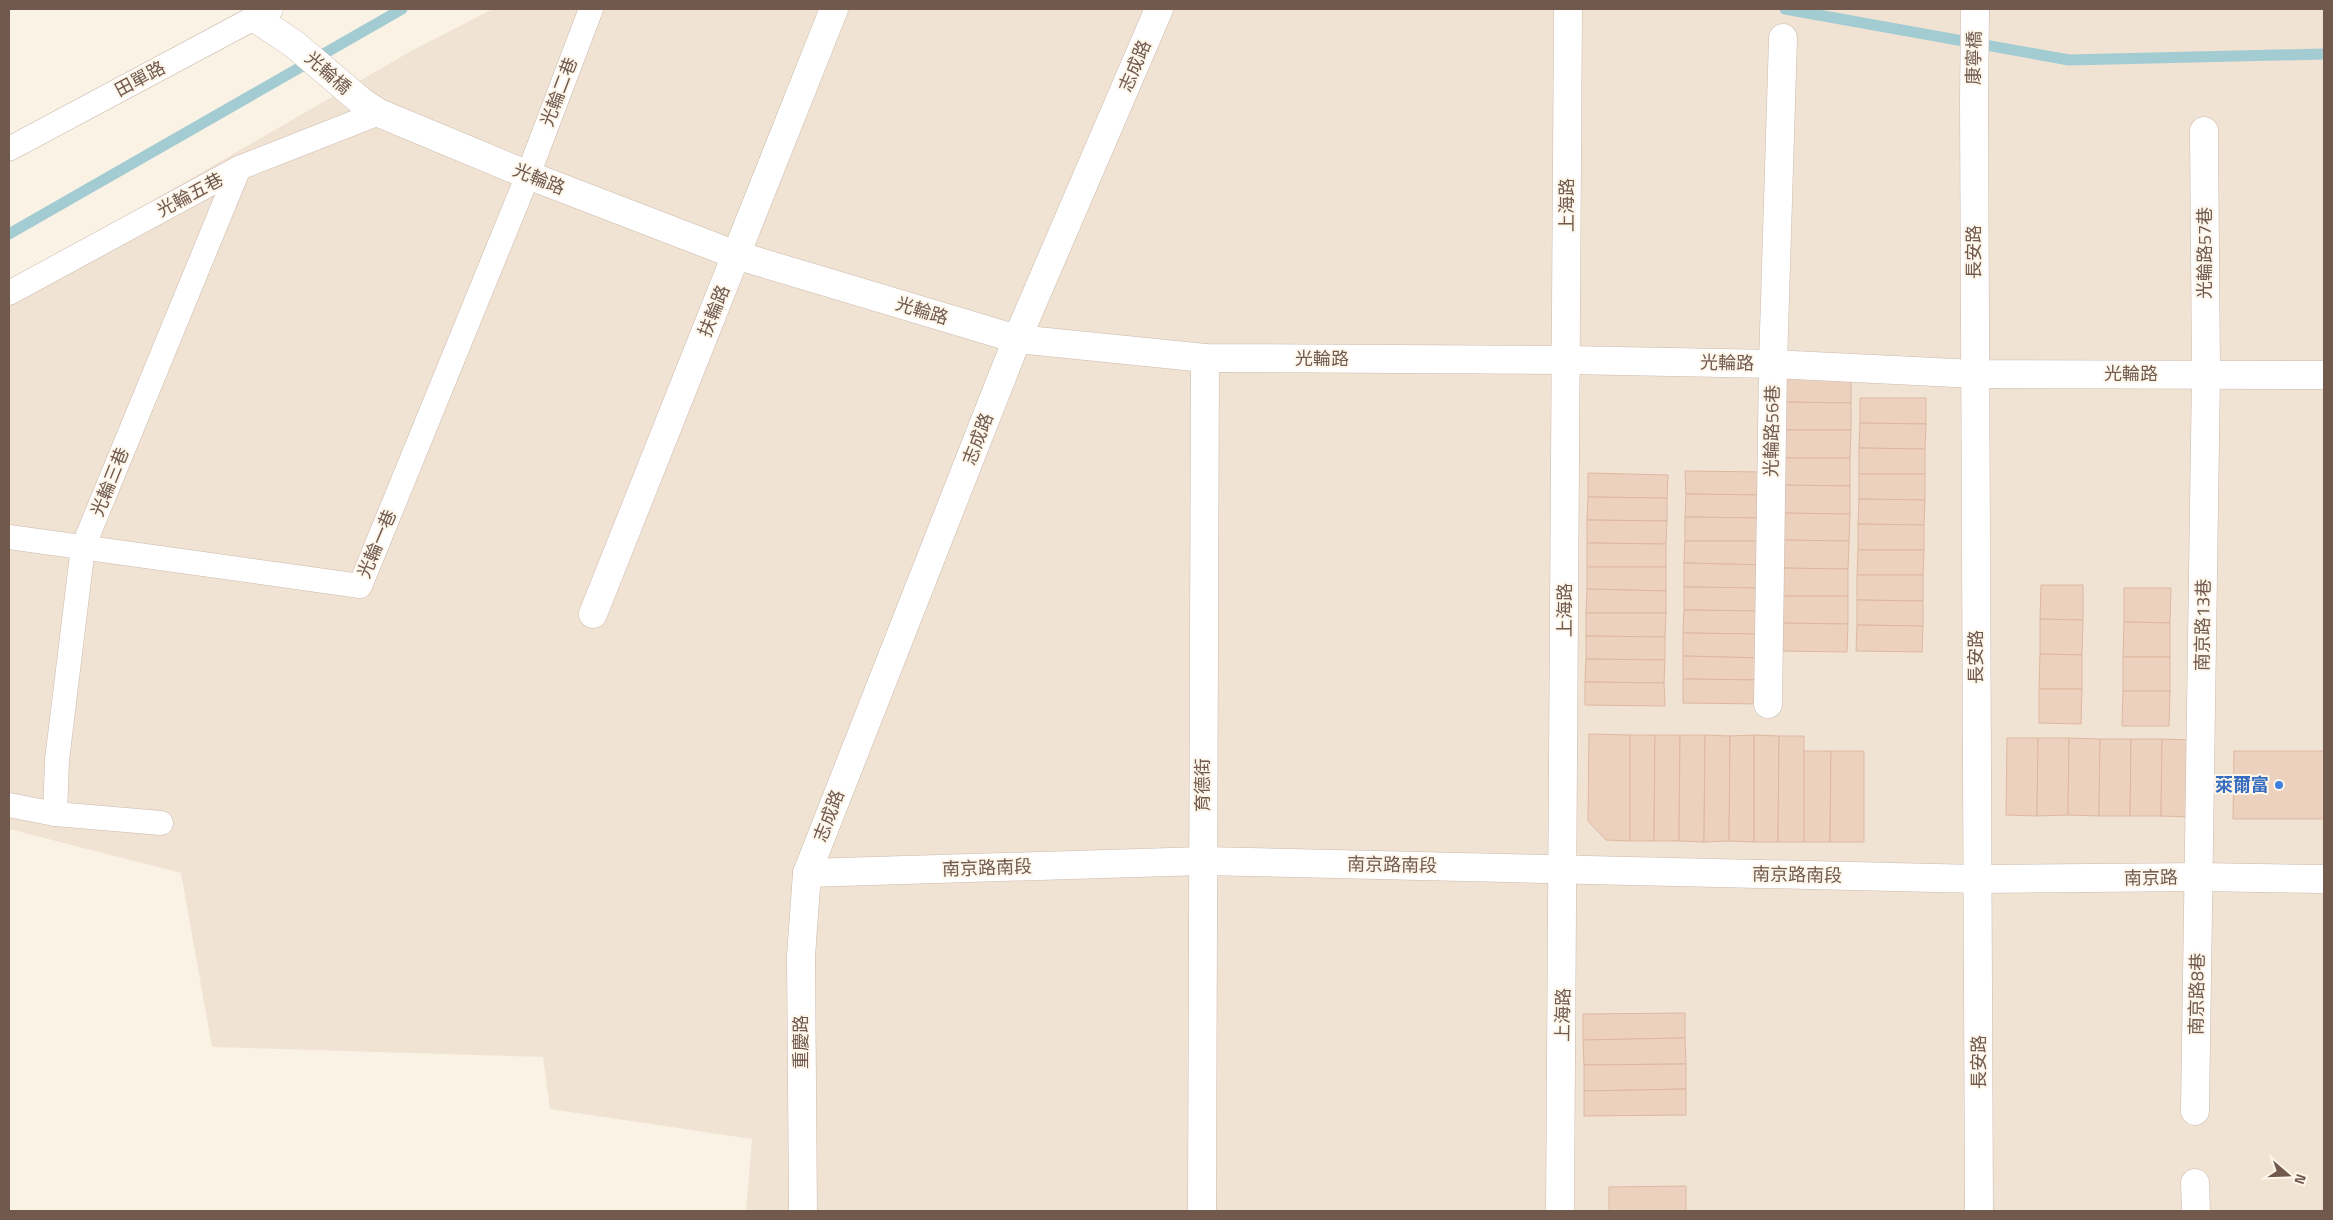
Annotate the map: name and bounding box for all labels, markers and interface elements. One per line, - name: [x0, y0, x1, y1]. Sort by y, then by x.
- street label: 康寧橋: [1960, 31, 1987, 85]
- street label: 志成路: [1112, 36, 1158, 96]
- street label: 光輪橋: [299, 45, 358, 101]
- street label: 光輪二巷: [533, 53, 584, 130]
- street label: 田單路: [110, 54, 170, 103]
- street label: 光輪路: [509, 156, 569, 201]
- street label: 光輪五巷: [152, 166, 228, 223]
- street label: 上海路: [1553, 178, 1580, 232]
- street label: 光輪路57巷: [2191, 207, 2218, 299]
- street label: 長安路: [1960, 225, 1987, 279]
- street label: 扶輪路: [691, 281, 736, 341]
- street label: 光輪路: [892, 290, 952, 331]
- street label: 光輪路: [1295, 345, 1349, 372]
- street label: 光輪路: [1700, 349, 1754, 376]
- street label: 光輪路: [2104, 360, 2158, 387]
- street label: 光輪路56巷: [1757, 385, 1786, 477]
- street label: 志成路: [955, 409, 1000, 469]
- street label: 光輪三巷: [84, 443, 136, 520]
- street label: 光輪一巷: [350, 505, 403, 582]
- street label: 南京路13巷: [2188, 579, 2217, 671]
- street label: 上海路: [1551, 583, 1578, 637]
- street label: 長安路: [1962, 630, 1989, 684]
- street label: 育德街: [1189, 758, 1216, 812]
- place label: 萊爾富: [2215, 771, 2269, 798]
- marker: 萊爾富: [2273, 779, 2285, 791]
- street label: 志成路: [806, 786, 851, 846]
- street label: 南京路南段: [1347, 850, 1437, 879]
- street label: 南京路南段: [942, 852, 1032, 883]
- street label: 南京路南段: [1752, 860, 1842, 889]
- street label: 南京路: [2124, 864, 2178, 891]
- street label: 南京路8巷: [2182, 953, 2211, 1035]
- street label: 上海路: [1549, 988, 1576, 1042]
- street label: 重慶路: [787, 1015, 814, 1069]
- street label: 長安路: [1965, 1035, 1992, 1089]
- north arrow: [2263, 1150, 2313, 1200]
- text: N: [2289, 1171, 2312, 1187]

